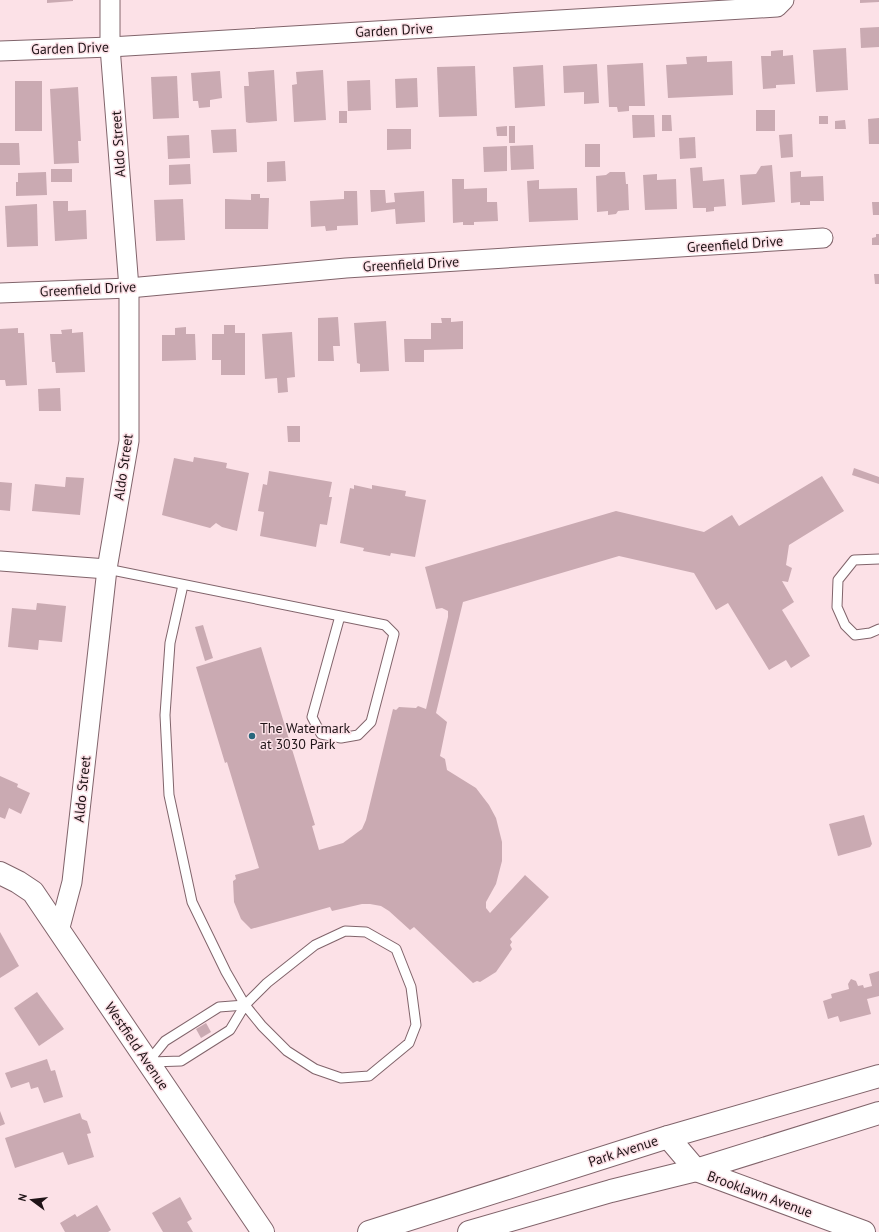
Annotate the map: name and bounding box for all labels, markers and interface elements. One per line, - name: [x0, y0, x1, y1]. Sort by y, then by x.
- street label: Garden Drive: [355, 19, 433, 41]
- street label: Garden Drive: [31, 38, 109, 58]
- street label: Aldo Street: [107, 110, 129, 178]
- street label: Greenfield Drive: [686, 232, 784, 256]
- street label: Greenfield Drive: [362, 252, 460, 276]
- street label: Greenfield Drive: [39, 277, 137, 301]
- street label: Aldo Street: [109, 432, 137, 501]
- place label: The Watermark at 3030 Park: [260, 719, 351, 753]
- marker: The Watermark at 3030 Park: [247, 731, 257, 741]
- street label: Aldo Street: [70, 755, 94, 823]
- street label: Westfield Avenue: [101, 999, 173, 1093]
- street label: Park Avenue: [586, 1131, 660, 1171]
- street label: Brooklawn Avenue: [705, 1167, 815, 1221]
- north arrow: [12, 1180, 52, 1220]
- text: N: [15, 1192, 30, 1203]

